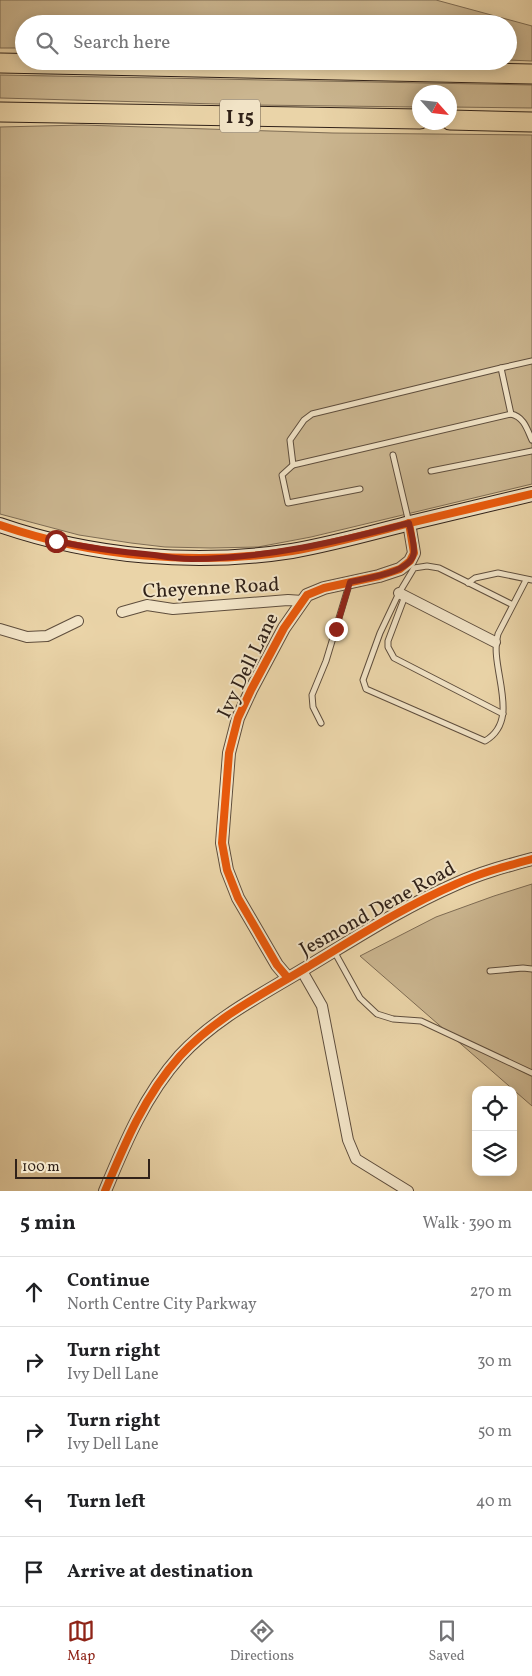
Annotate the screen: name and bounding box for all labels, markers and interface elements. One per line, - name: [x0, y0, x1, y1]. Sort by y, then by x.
- search box: [15, 15, 517, 70]
- icon: search: [33, 29, 61, 57]
- text: Search here: [73, 30, 170, 56]
- north arrow: [412, 85, 457, 130]
- road number: I 15: [220, 100, 260, 132]
- route start: [45, 530, 68, 553]
- street label: Cheyenne Road: [142, 571, 280, 607]
- street label: Ivy Dell Lane: [211, 608, 286, 723]
- route end: [325, 618, 348, 641]
- street label: Jesmond Dene Road: [295, 855, 461, 964]
- map controls: [472, 1086, 517, 1176]
- button: locate: [472, 1086, 517, 1131]
- button: layers: [472, 1131, 517, 1176]
- scale bar: [15, 1156, 150, 1179]
- text: 100 m: [22, 1158, 60, 1177]
- text: 5 min: [20, 1209, 76, 1238]
- text: Walk · 390 m: [423, 1213, 512, 1235]
- text: Continue: [67, 1268, 150, 1294]
- icon: ahead: [20, 1278, 48, 1306]
- text: 270 m: [470, 1281, 512, 1303]
- text: North Centre City Parkway: [67, 1294, 257, 1316]
- text: Turn right: [67, 1338, 160, 1364]
- icon: right: [20, 1348, 48, 1376]
- text: 30 m: [477, 1351, 512, 1373]
- text: Ivy Dell Lane: [67, 1364, 159, 1386]
- text: Turn right: [67, 1408, 160, 1434]
- icon: right: [20, 1418, 48, 1446]
- text: 50 m: [478, 1421, 512, 1443]
- text: Ivy Dell Lane: [67, 1434, 159, 1456]
- icon: left: [20, 1488, 48, 1516]
- text: Turn left: [67, 1489, 146, 1515]
- text: 40 m: [476, 1491, 512, 1513]
- icon: arrive: [20, 1558, 48, 1586]
- text: Arrive at destination: [67, 1559, 253, 1585]
- tab: Map: [67, 1617, 95, 1666]
- tab: Directions: [230, 1617, 294, 1666]
- tab: Saved: [429, 1617, 465, 1666]

